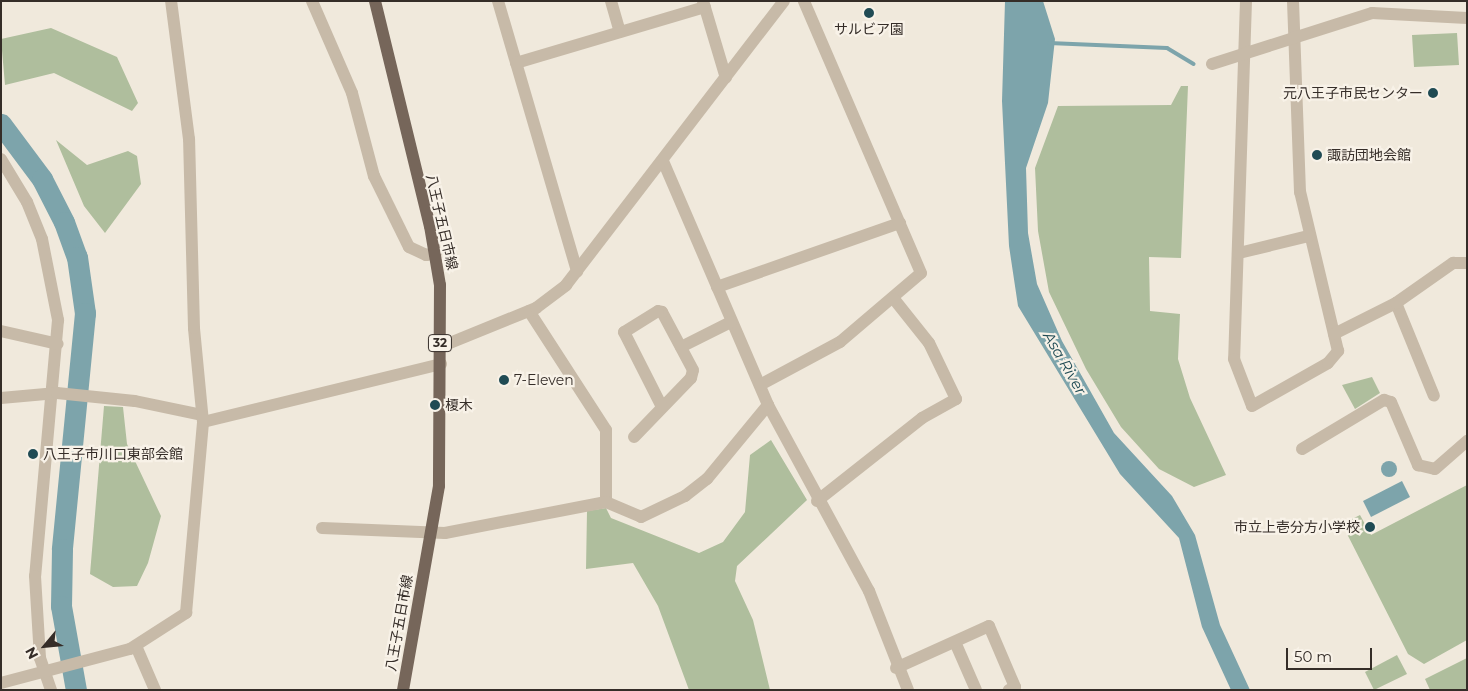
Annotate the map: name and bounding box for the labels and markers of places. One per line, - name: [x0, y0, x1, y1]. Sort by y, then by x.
- marker: サルビア園: [863, 7, 875, 19]
- place label: サルビア園: [834, 21, 904, 37]
- place label: 元八王子市民センター: [1283, 85, 1423, 101]
- marker: 元八王子市民センター: [1427, 87, 1439, 99]
- place label: 諏訪団地会館: [1327, 147, 1411, 163]
- marker: 諏訪団地会館: [1311, 149, 1323, 161]
- place label: 7-Eleven: [514, 372, 574, 388]
- marker: 7-Eleven: [498, 374, 510, 386]
- place label: 榎木: [445, 397, 473, 413]
- marker: 榎木: [429, 399, 441, 411]
- place label: 八王子市川口東部会館: [43, 446, 183, 462]
- marker: 八王子市川口東部会館: [27, 448, 39, 460]
- place label: 市立上壱分方小学校: [1234, 519, 1360, 535]
- marker: 市立上壱分方小学校: [1364, 521, 1376, 533]

